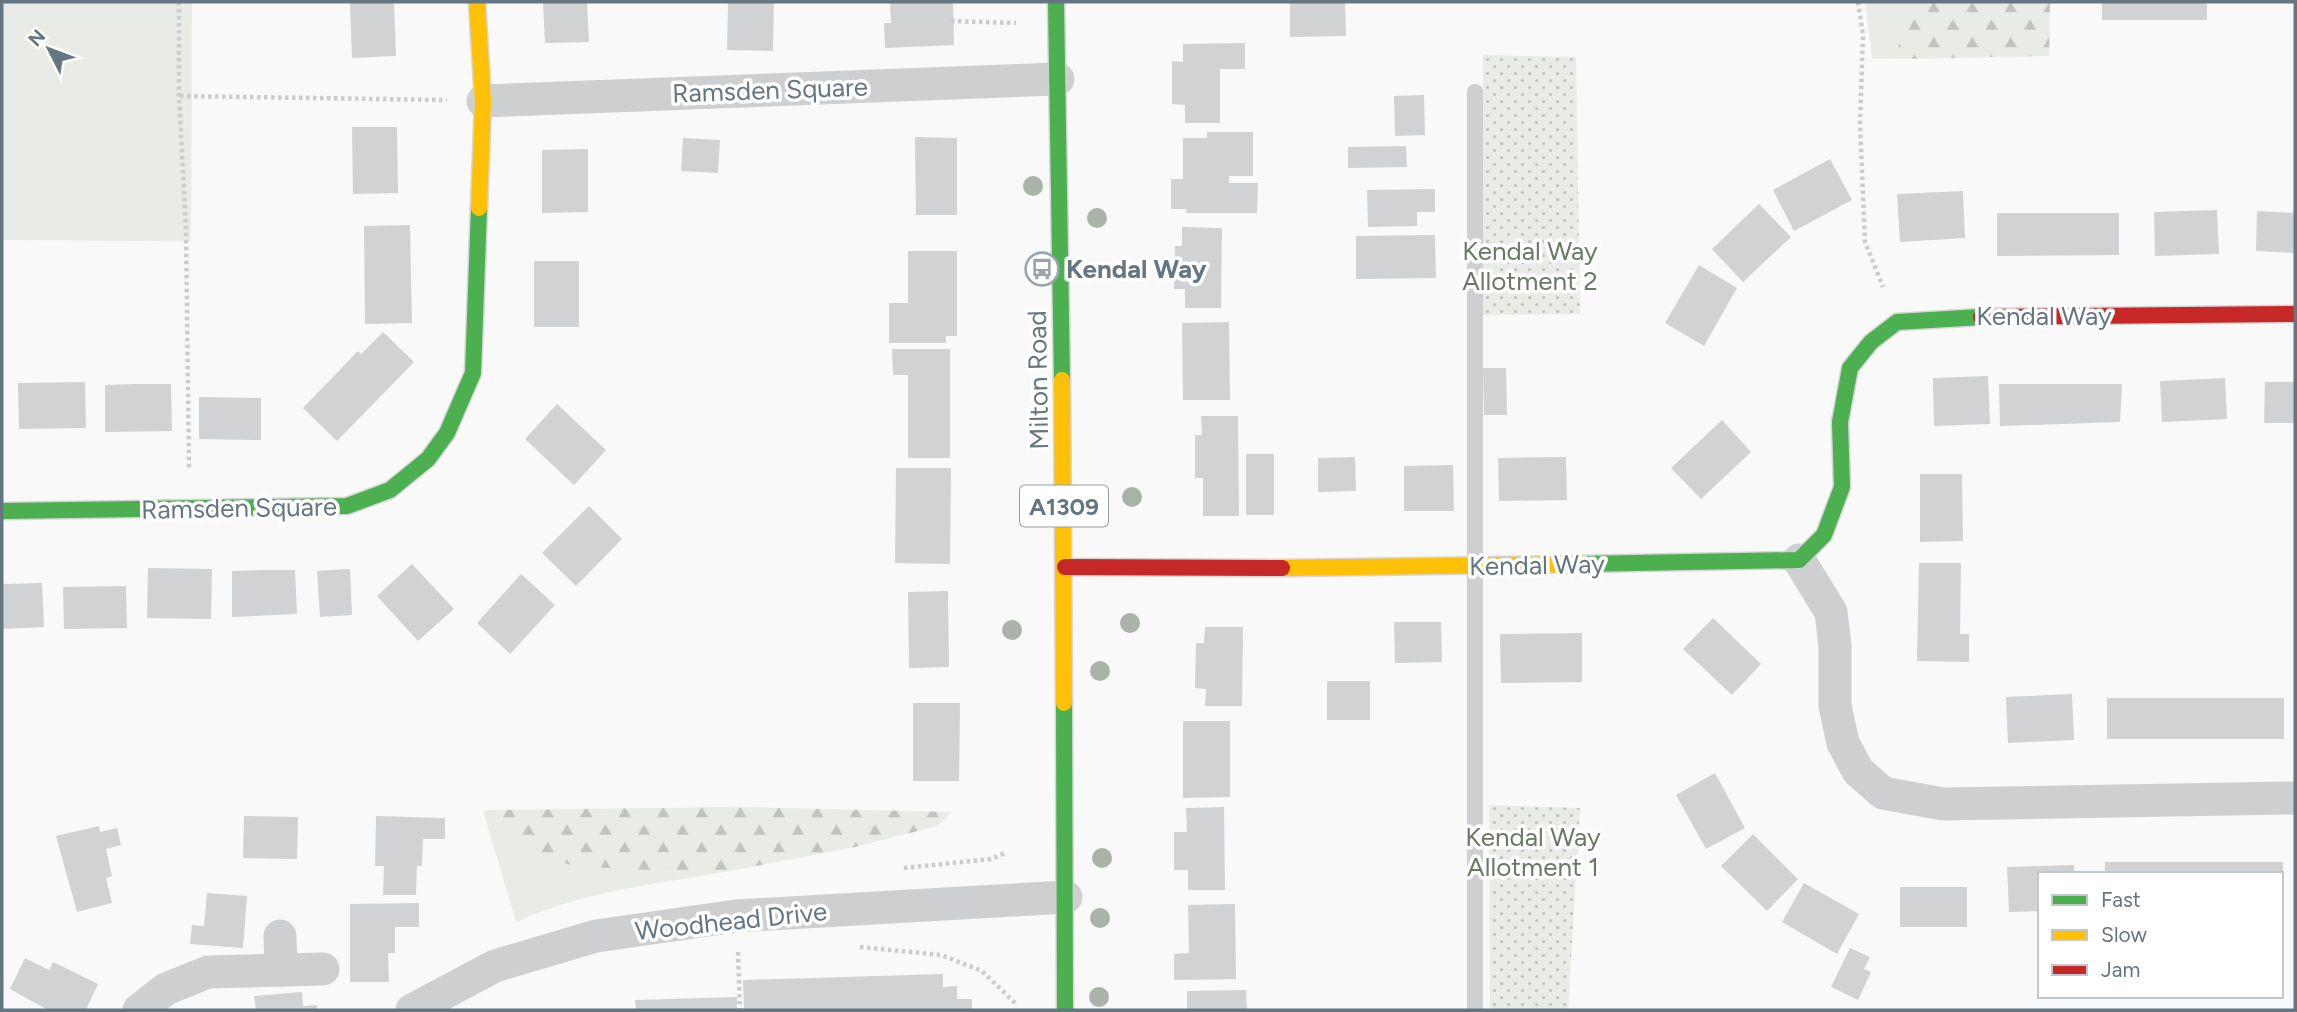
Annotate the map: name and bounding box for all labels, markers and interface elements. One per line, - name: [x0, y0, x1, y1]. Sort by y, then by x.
- north arrow: [14, 14, 84, 84]
- text: N: [23, 25, 50, 51]
- street label: Ramsden Square: [672, 71, 868, 109]
- park label: Kendal Way Allotment 2: [1462, 235, 1598, 297]
- bus stop icon: Kendal Way: [1023, 250, 1061, 288]
- place label: Kendal Way: [1066, 253, 1207, 285]
- street label: Kendal Way: [1976, 300, 2112, 332]
- street label: Milton Road: [1021, 310, 1055, 450]
- road number: A1309: [1020, 486, 1108, 526]
- street label: Ramsden Square: [141, 490, 337, 526]
- street label: Kendal Way: [1469, 548, 1605, 582]
- park label: Kendal Way Allotment 1: [1465, 821, 1601, 883]
- legend: [2038, 872, 2283, 998]
- text: Fast: [2101, 887, 2141, 912]
- street label: Woodhead Drive: [633, 895, 829, 947]
- text: Slow: [2101, 922, 2147, 947]
- text: Jam: [2101, 957, 2140, 982]

